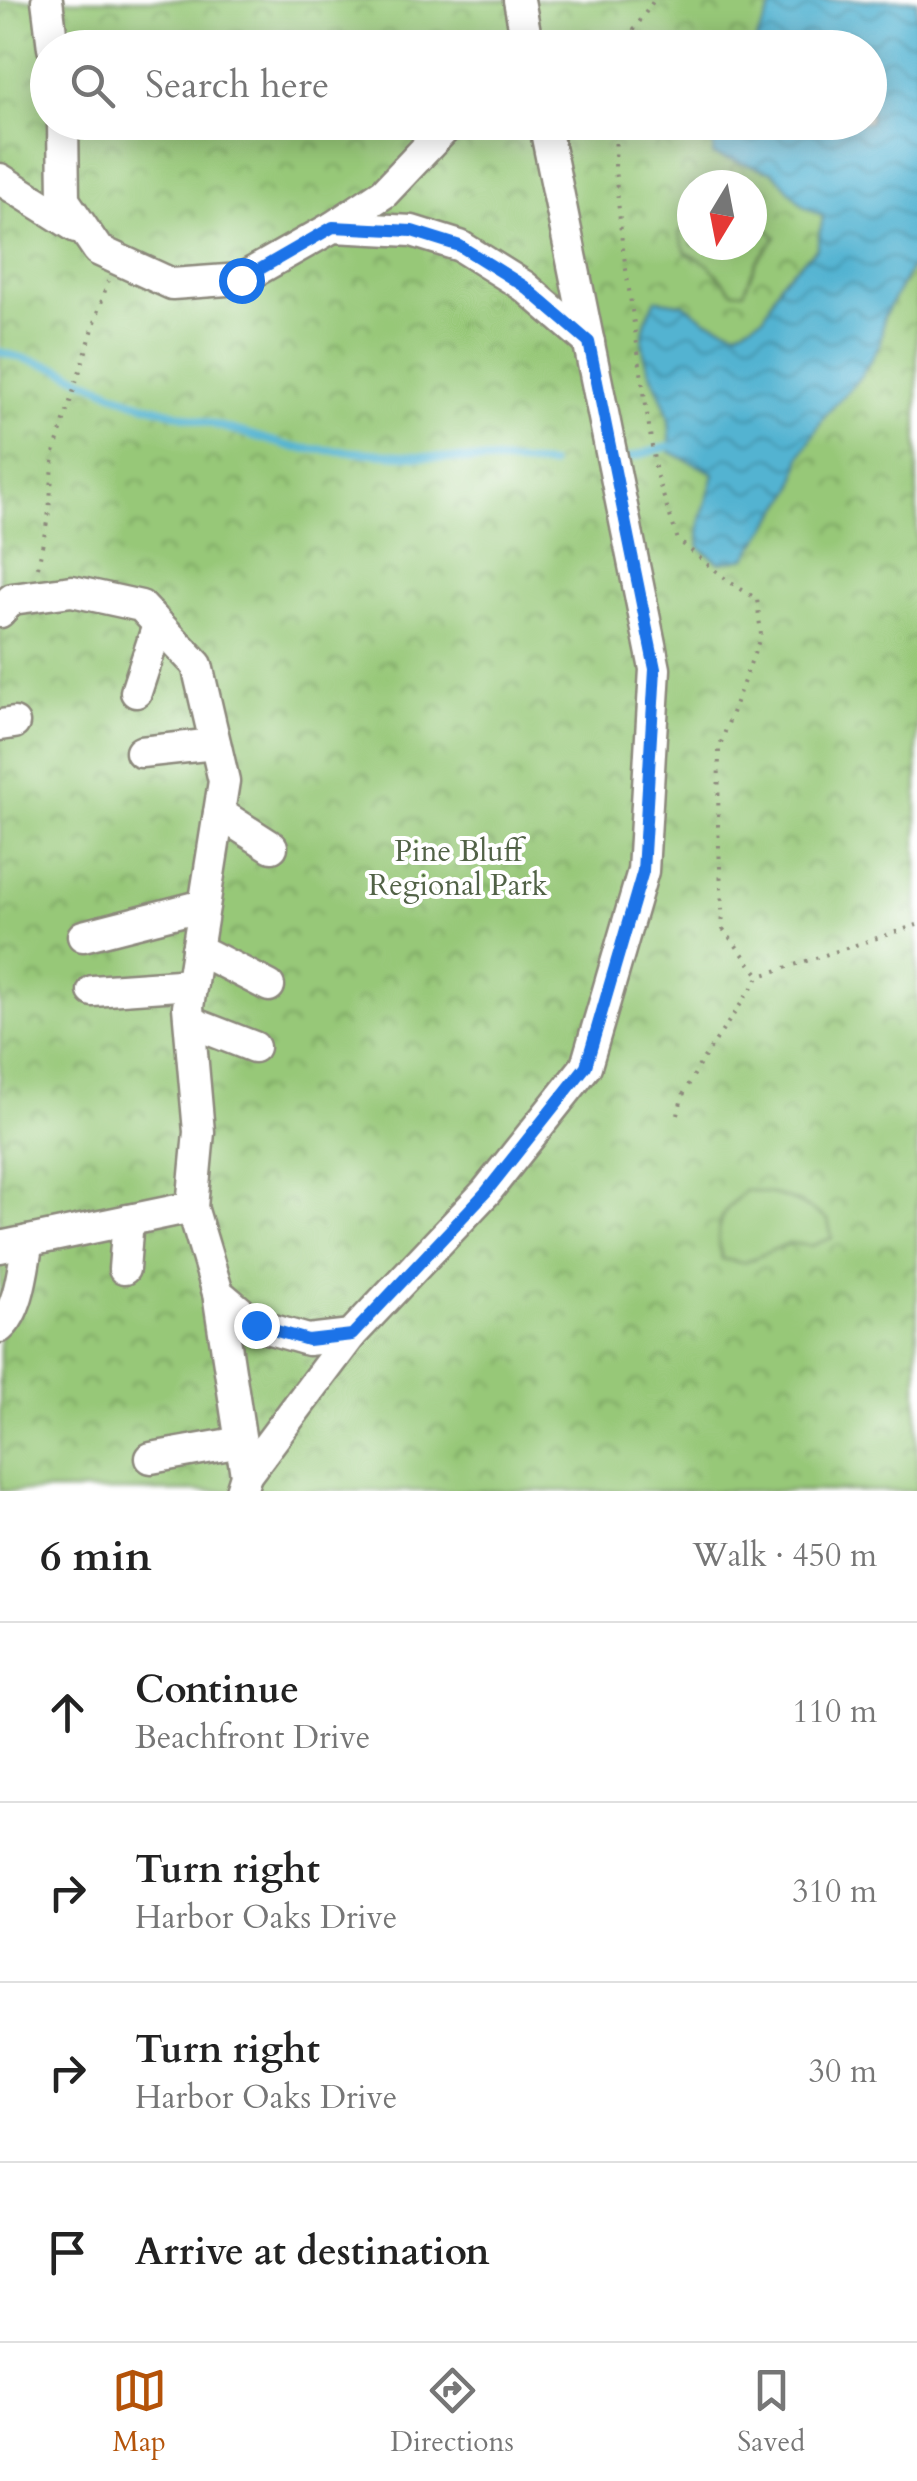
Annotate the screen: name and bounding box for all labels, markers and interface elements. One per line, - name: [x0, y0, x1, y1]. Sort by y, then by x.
- search box: [30, 30, 887, 140]
- icon: search: [65, 58, 120, 113]
- text: Search here: [145, 59, 329, 111]
- north arrow: [677, 170, 767, 260]
- route start: [219, 258, 265, 304]
- park label: Pine Bluff Regional Park: [368, 831, 548, 906]
- route end: [234, 1303, 280, 1349]
- text: 6 min: [40, 1528, 152, 1585]
- text: Walk · 450 m: [692, 1534, 877, 1578]
- text: Continue: [135, 1664, 299, 1716]
- icon: ahead: [40, 1685, 95, 1740]
- text: 110 m: [792, 1690, 877, 1734]
- text: Beachfront Drive: [135, 1716, 370, 1760]
- text: Turn right: [135, 1844, 320, 1896]
- icon: right: [40, 1865, 95, 1920]
- text: 310 m: [792, 1870, 877, 1914]
- text: Harbor Oaks Drive: [135, 1896, 397, 1940]
- text: Turn right: [135, 2024, 320, 2076]
- icon: right: [40, 2045, 95, 2100]
- text: 30 m: [809, 2050, 877, 2094]
- text: Harbor Oaks Drive: [135, 2076, 397, 2120]
- icon: arrive: [40, 2225, 95, 2280]
- text: Arrive at destination: [135, 2226, 490, 2278]
- tab: Map: [112, 2363, 167, 2461]
- tab: Directions: [390, 2363, 514, 2461]
- tab: Saved: [737, 2363, 805, 2461]

